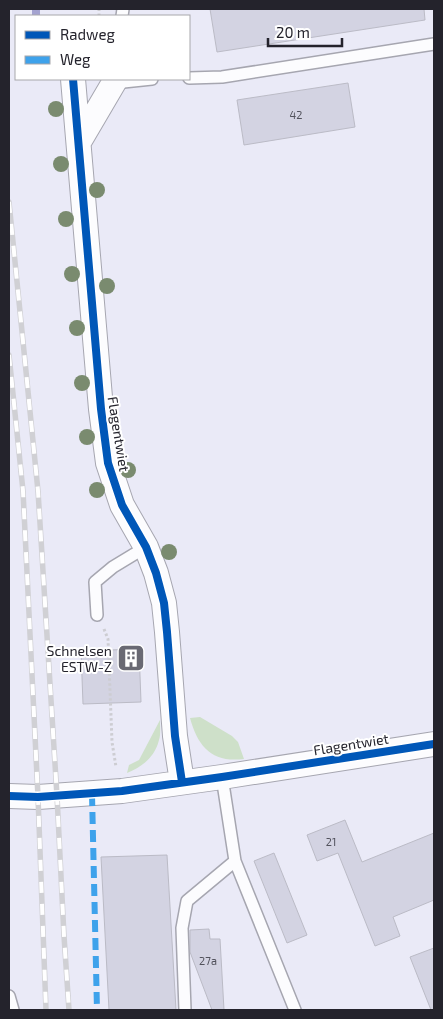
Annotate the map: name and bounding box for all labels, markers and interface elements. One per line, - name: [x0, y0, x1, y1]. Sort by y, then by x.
- legend: [15, 15, 190, 80]
- scale bar: [268, 15, 342, 47]
- text: 20 m: [276, 23, 310, 41]
- text: Radweg: [60, 25, 115, 43]
- text: Weg: [60, 50, 91, 68]
- house number: 42: [290, 108, 302, 121]
- street label: Flagentwiet: [105, 395, 133, 473]
- place label: Schnelsen ESTW-Z: [47, 642, 112, 675]
- building icon: Schnelsen ESTW-Z: [116, 643, 146, 673]
- street label: Flagentwiet: [312, 730, 390, 758]
- house number: 21: [326, 835, 336, 848]
- house number: 27a: [199, 954, 217, 967]

